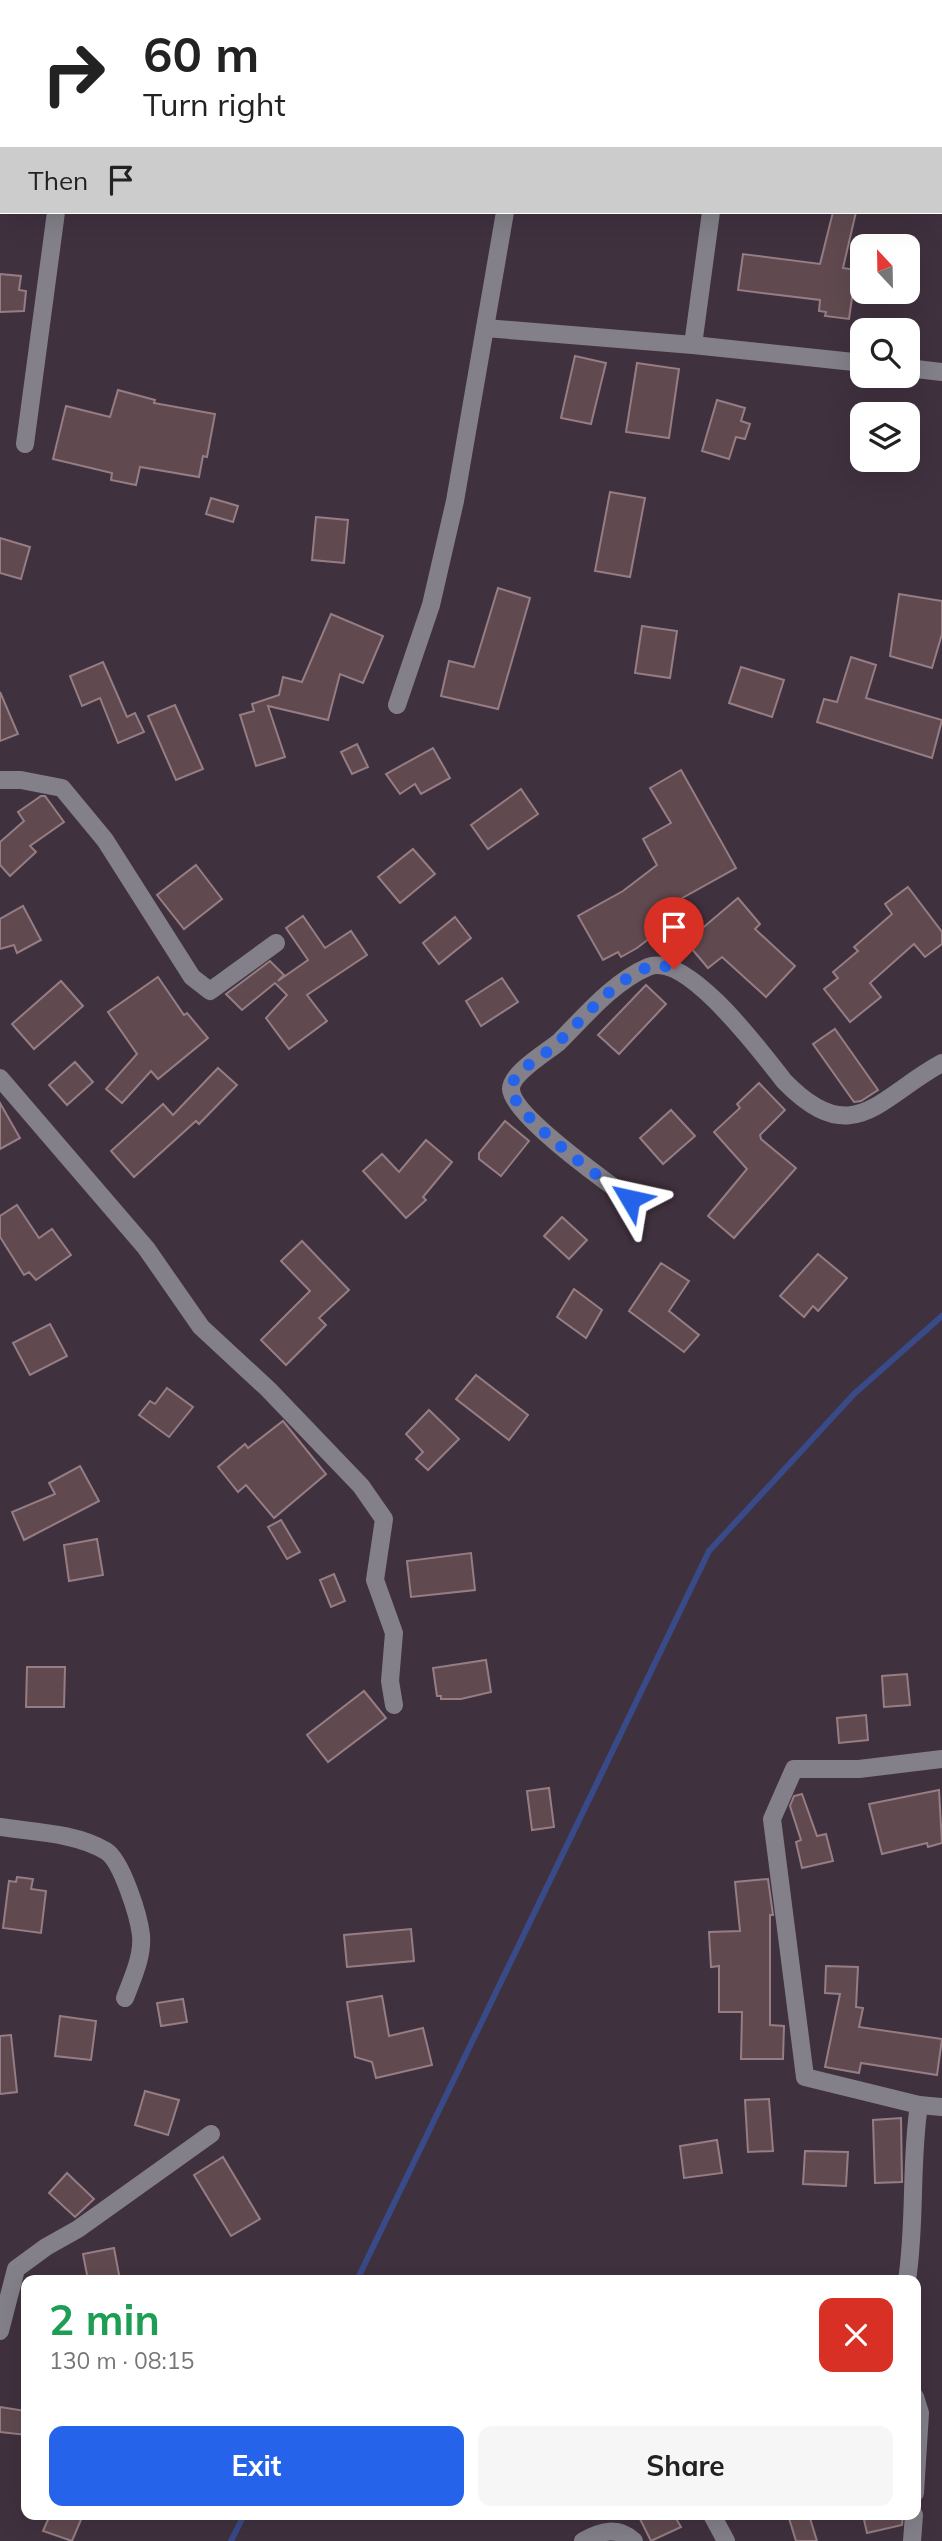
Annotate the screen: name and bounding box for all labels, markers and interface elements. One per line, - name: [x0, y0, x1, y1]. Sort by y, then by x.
- text: 60 m: [143, 23, 259, 84]
- icon: right: [28, 28, 119, 119]
- text: Turn right: [143, 84, 286, 124]
- icon: arrive: [102, 161, 140, 199]
- text: Then: [28, 164, 88, 197]
- north arrow: [850, 234, 920, 304]
- map controls: [850, 234, 920, 472]
- button: search: [850, 318, 920, 388]
- button: layers: [850, 402, 920, 472]
- pin: [644, 897, 704, 969]
- icon: arrive: [655, 908, 693, 946]
- position arrow: [593, 1162, 667, 1236]
- text: 2 min: [49, 2293, 160, 2346]
- button: close: [819, 2298, 893, 2372]
- text: 130 m · 08:15: [49, 2346, 194, 2375]
- button: Exit: [49, 2426, 464, 2506]
- button: Share: [478, 2426, 893, 2506]

